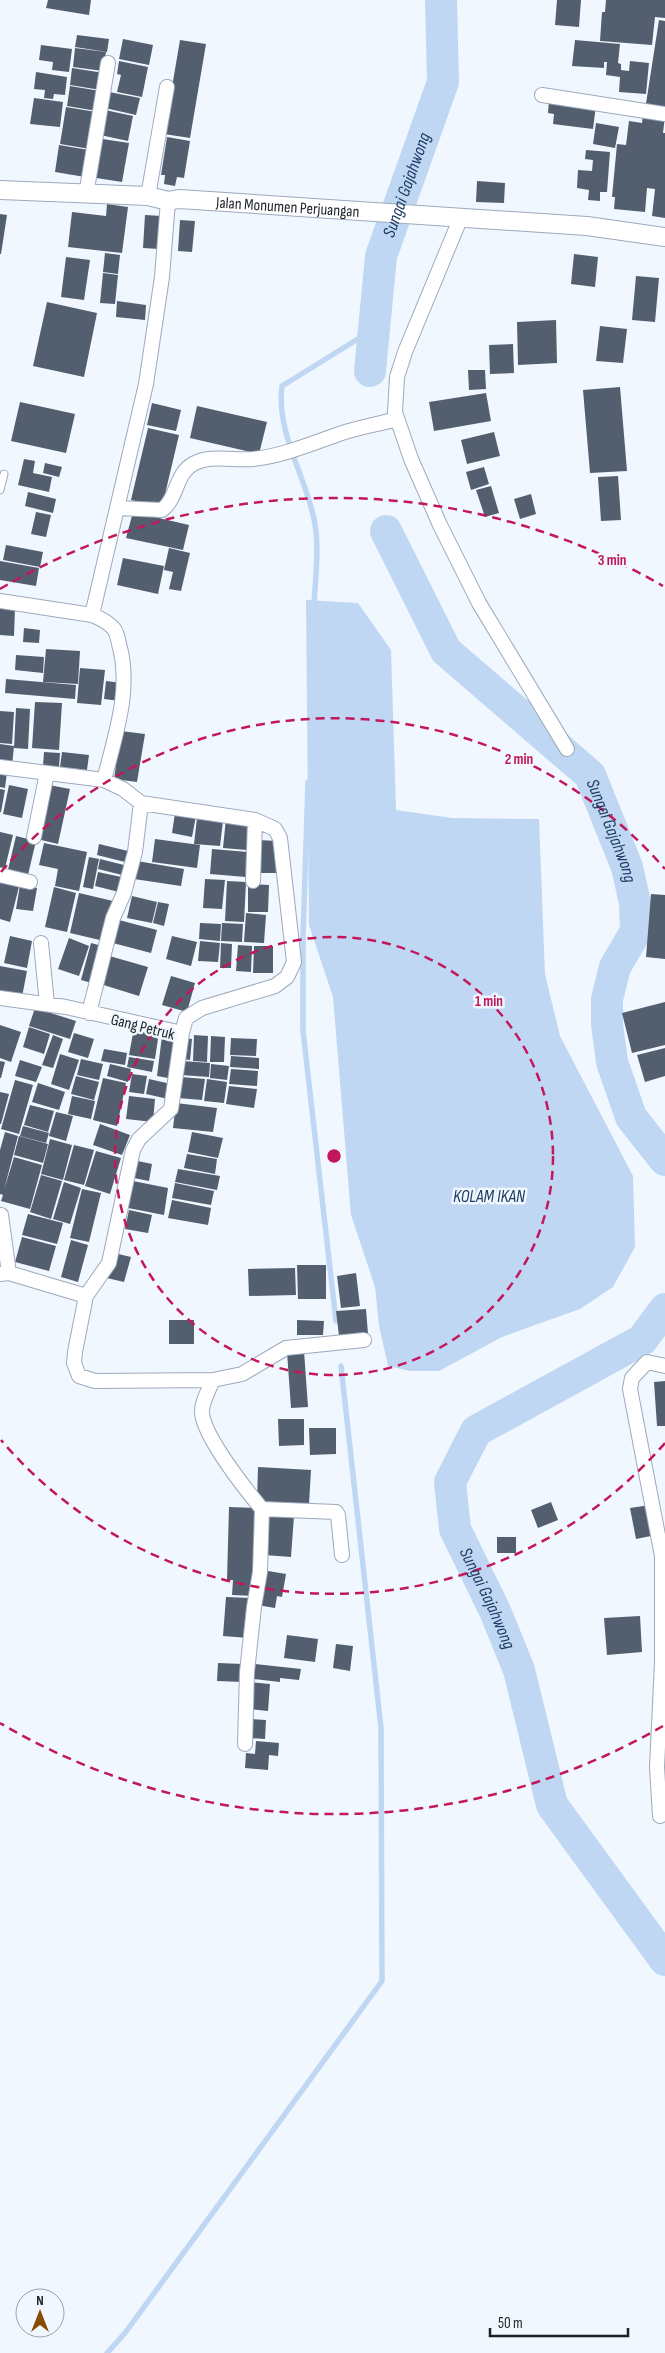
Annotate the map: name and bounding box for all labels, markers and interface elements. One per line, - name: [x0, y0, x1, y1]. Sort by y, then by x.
- water label: Sungai Gajahwong: [379, 129, 435, 240]
- street label: Jalan Monumen Perjuangan: [215, 193, 360, 222]
- text: 3 min: [598, 551, 626, 570]
- text: 2 min: [505, 750, 533, 769]
- water label: Sungai Gajahwong: [582, 776, 640, 885]
- text: 1 min: [475, 992, 503, 1011]
- street label: Gang Petruk: [109, 1010, 177, 1045]
- centre of rings: [325, 1147, 343, 1165]
- water label: KOLAM IKAN: [453, 1186, 526, 1207]
- water label: Sungai Gajahwong: [455, 1544, 520, 1653]
- north arrow: [15, 2288, 65, 2338]
- text: N: [36, 2292, 44, 2309]
- scale bar: [490, 2306, 628, 2338]
- text: 50 m: [498, 2314, 523, 2333]

